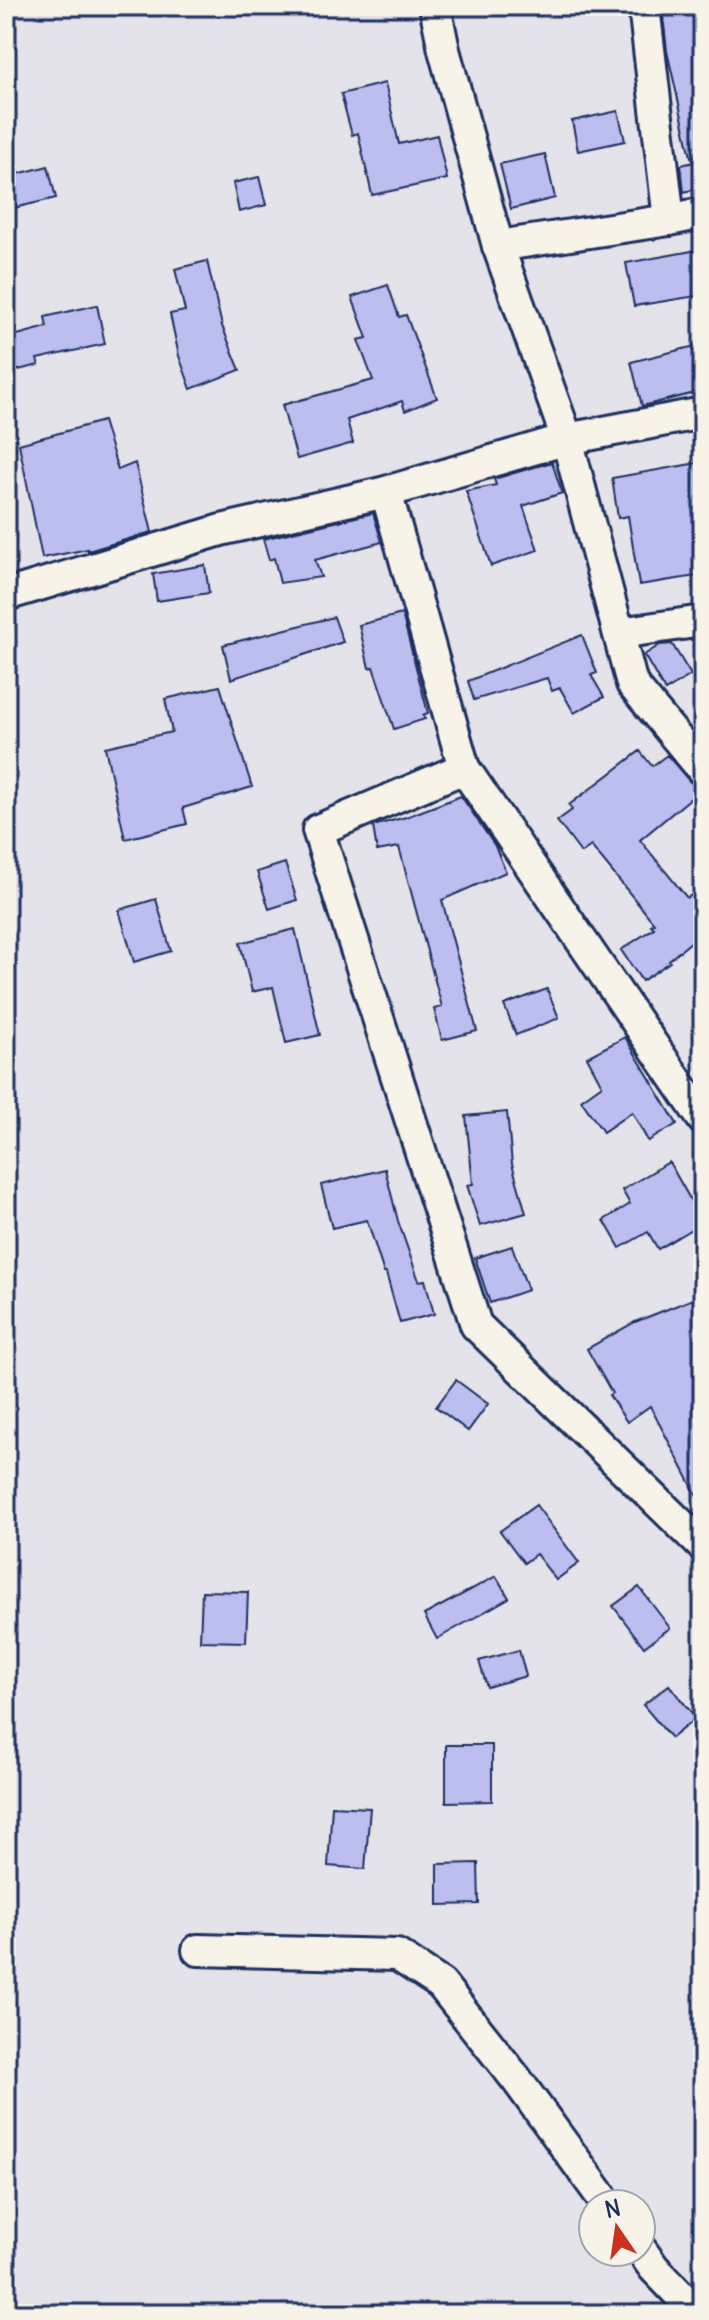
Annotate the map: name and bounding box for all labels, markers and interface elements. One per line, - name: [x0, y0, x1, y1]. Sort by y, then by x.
- north arrow: [577, 2188, 657, 2268]
- text: N: [602, 2193, 623, 2224]

